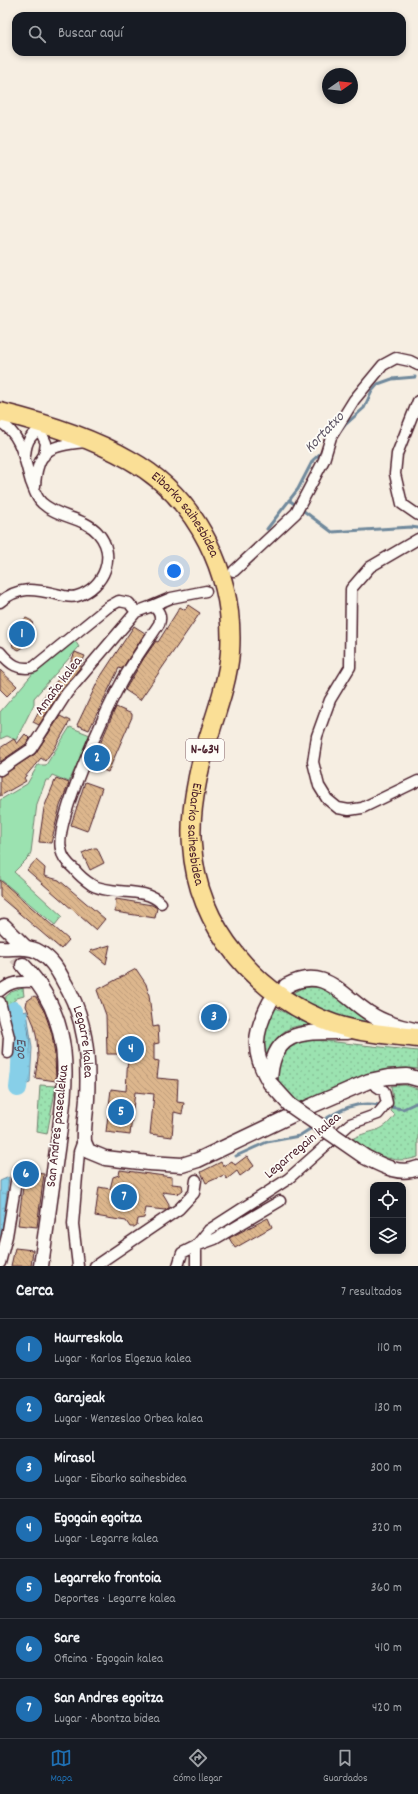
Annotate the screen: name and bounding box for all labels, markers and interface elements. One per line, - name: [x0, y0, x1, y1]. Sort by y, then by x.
- search box: [12, 12, 406, 56]
- icon: search: [26, 23, 48, 45]
- text: Buscar aquí: [58, 23, 123, 45]
- north arrow: [322, 68, 358, 104]
- water label: Kortatxo: [300, 407, 351, 458]
- street label: Eibarko saihesbidea: [146, 467, 224, 561]
- your location: [164, 561, 184, 581]
- pin: 1: [9, 619, 35, 649]
- street label: Amaña kalea: [30, 652, 88, 719]
- road number: N-634: [186, 739, 224, 761]
- pin: 2: [84, 743, 110, 773]
- street label: Eibarko saihesbidea: [181, 781, 209, 888]
- pin: 3: [201, 1002, 227, 1032]
- street label: Legarre kalea: [67, 1003, 98, 1078]
- pin: 4: [118, 1034, 144, 1064]
- water label: Ego: [9, 1037, 32, 1060]
- street label: San Andres pasealekua: [42, 1063, 74, 1188]
- pin: 5: [108, 1097, 134, 1127]
- street label: Legarregain kalea: [260, 1108, 346, 1184]
- pin: 6: [13, 1159, 39, 1189]
- pin: 7: [111, 1182, 137, 1212]
- map controls: [370, 1182, 406, 1254]
- button: locate: [370, 1182, 406, 1218]
- button: layers: [370, 1218, 406, 1254]
- text: Cerca: [16, 1280, 53, 1304]
- text: 7 resultados: [341, 1283, 402, 1302]
- text: Haurreskola: [54, 1328, 123, 1350]
- text: 1: [28, 1339, 30, 1358]
- text: 110 m: [377, 1339, 402, 1358]
- text: Lugar · Karlos Elgezua kalea: [54, 1350, 191, 1369]
- text: Garajeak: [54, 1388, 105, 1410]
- text: 2: [26, 1399, 32, 1418]
- text: 130 m: [374, 1399, 402, 1418]
- text: Lugar · Wenzeslao Orbea kalea: [54, 1410, 203, 1429]
- text: Mirasol: [54, 1448, 95, 1470]
- text: 3: [26, 1459, 32, 1478]
- text: 300 m: [370, 1459, 402, 1478]
- text: Lugar · Eibarko saihesbidea: [54, 1470, 186, 1489]
- text: Egogain egoitza: [54, 1508, 142, 1530]
- text: 4: [26, 1519, 32, 1538]
- text: 320 m: [372, 1519, 402, 1538]
- text: Lugar · Legarre kalea: [54, 1530, 158, 1549]
- text: Legarreko frontoia: [54, 1568, 161, 1590]
- text: 5: [26, 1579, 32, 1598]
- text: 360 m: [371, 1579, 402, 1598]
- text: Deportes · Legarre kalea: [54, 1590, 175, 1609]
- text: Sare: [54, 1628, 80, 1650]
- text: 6: [26, 1639, 32, 1658]
- text: 410 m: [375, 1639, 402, 1658]
- text: Oficina · Egogain kalea: [54, 1650, 163, 1669]
- text: San Andres egoitza: [54, 1688, 163, 1710]
- text: 7: [27, 1699, 31, 1718]
- text: 420 m: [372, 1699, 402, 1718]
- text: Lugar · Abontza bidea: [54, 1710, 160, 1729]
- tab: Mapa: [50, 1747, 72, 1787]
- tab: Cómo llegar: [173, 1747, 222, 1787]
- tab: Guardados: [323, 1747, 368, 1787]

